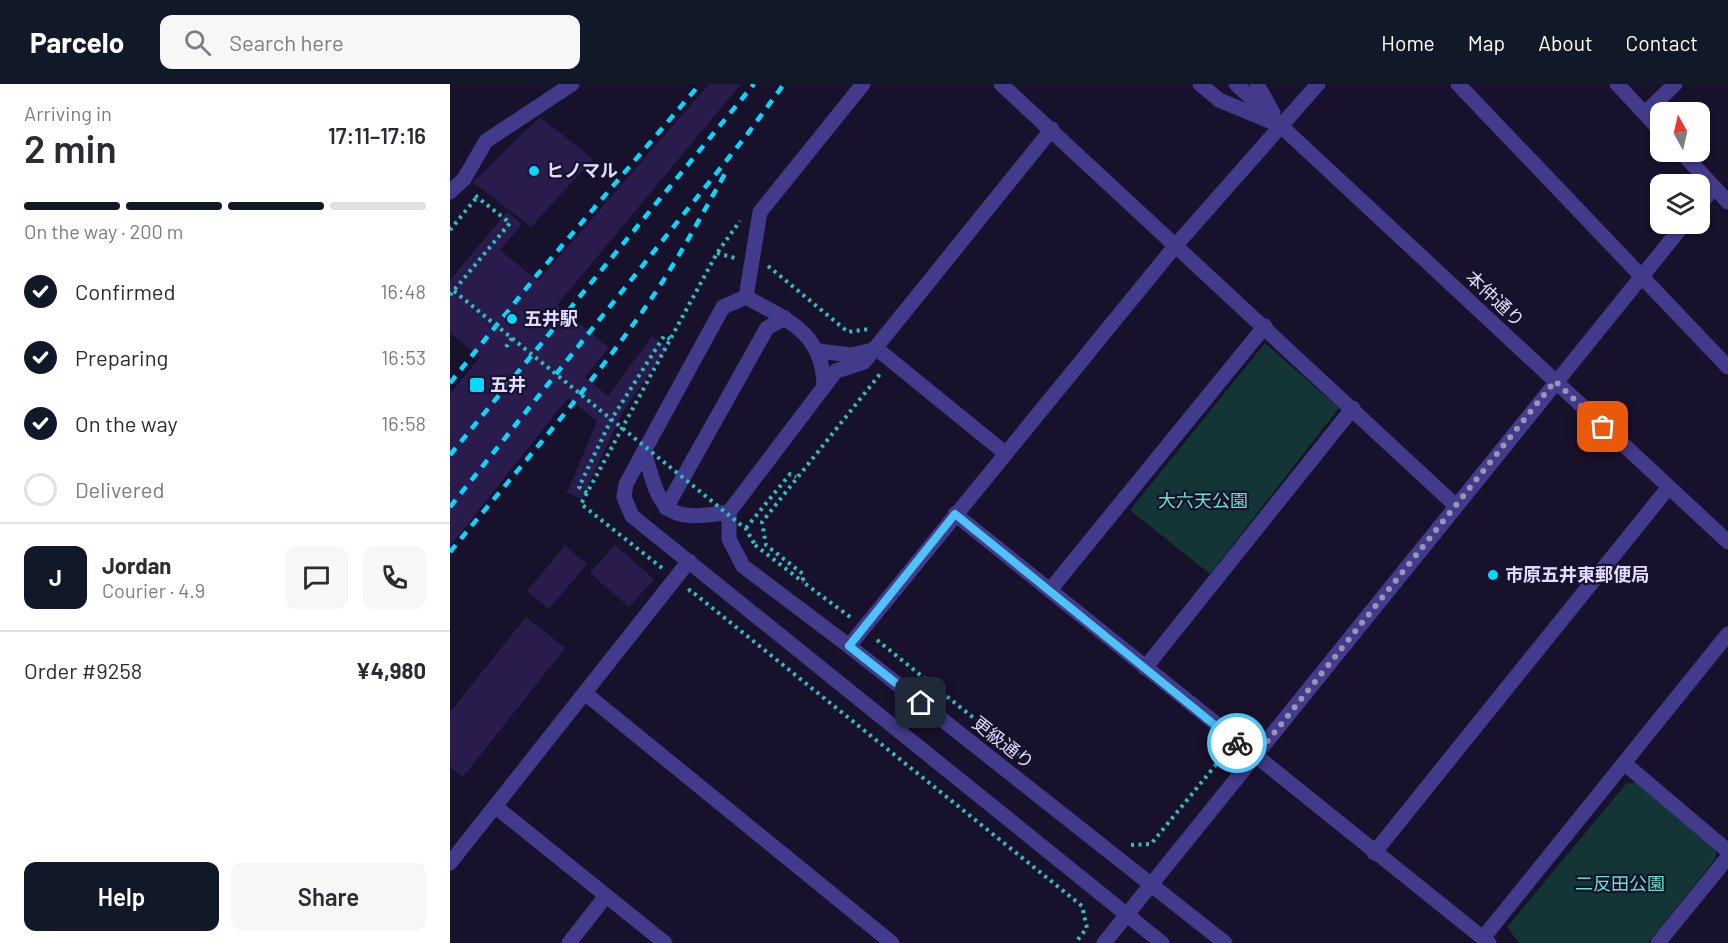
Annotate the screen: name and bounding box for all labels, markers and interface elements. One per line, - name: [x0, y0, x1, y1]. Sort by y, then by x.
- search box: [160, 15, 580, 69]
- text: Parcelo: [30, 25, 124, 59]
- icon: search: [181, 26, 214, 59]
- text: Search here: [229, 29, 344, 55]
- text: Home: [1381, 30, 1435, 55]
- text: Map: [1468, 30, 1505, 55]
- text: About: [1538, 30, 1593, 55]
- text: Contact: [1626, 30, 1698, 55]
- text: Arriving in: [24, 101, 112, 125]
- north arrow: [1650, 102, 1710, 162]
- map controls: [1650, 102, 1710, 234]
- text: 17:11–17:16: [328, 122, 426, 148]
- text: 2 min: [24, 124, 117, 171]
- place label: ヒノマル: [546, 159, 618, 181]
- marker: ヒノマル: [527, 164, 541, 178]
- button: layers: [1650, 174, 1710, 234]
- text: On the way · 200 m: [24, 219, 183, 243]
- street label: 本仲通り: [1462, 266, 1530, 331]
- icon: check: [24, 275, 57, 308]
- text: Confirmed: [75, 278, 175, 304]
- text: 16:48: [380, 279, 426, 303]
- place label: 五井駅: [524, 307, 578, 329]
- marker: 五井駅: [505, 312, 519, 326]
- icon: check: [24, 341, 57, 374]
- text: Preparing: [75, 344, 168, 370]
- text: 16:53: [381, 345, 426, 369]
- place label: 五井: [490, 373, 526, 395]
- marker: 五井: [468, 376, 486, 394]
- pin: [1577, 401, 1628, 452]
- icon: check: [24, 407, 57, 440]
- text: On the way: [75, 410, 178, 436]
- icon: bag: [1586, 410, 1619, 443]
- text: 16:58: [381, 411, 426, 435]
- text: Delivered: [75, 476, 164, 502]
- park label: 大六天公園: [1158, 489, 1248, 511]
- button: chat: [285, 546, 348, 609]
- button: phone: [363, 546, 426, 609]
- text: Jordan: [102, 552, 171, 578]
- place label: 市原五井東郵便局: [1505, 563, 1649, 585]
- text: J: [49, 564, 62, 590]
- marker: 市原五井東郵便局: [1486, 568, 1500, 582]
- text: Courier · 4.9: [102, 578, 205, 602]
- text: Order #9258: [24, 657, 142, 683]
- text: ¥4,980: [356, 657, 426, 683]
- pin: [895, 677, 946, 728]
- icon: home: [904, 686, 937, 719]
- street label: 更級通り: [968, 711, 1039, 773]
- courier: [1207, 713, 1267, 773]
- icon: bike: [1221, 727, 1254, 760]
- button: Help: [24, 862, 219, 931]
- button: Share: [231, 862, 426, 931]
- park label: 二反田公園: [1575, 872, 1665, 894]

